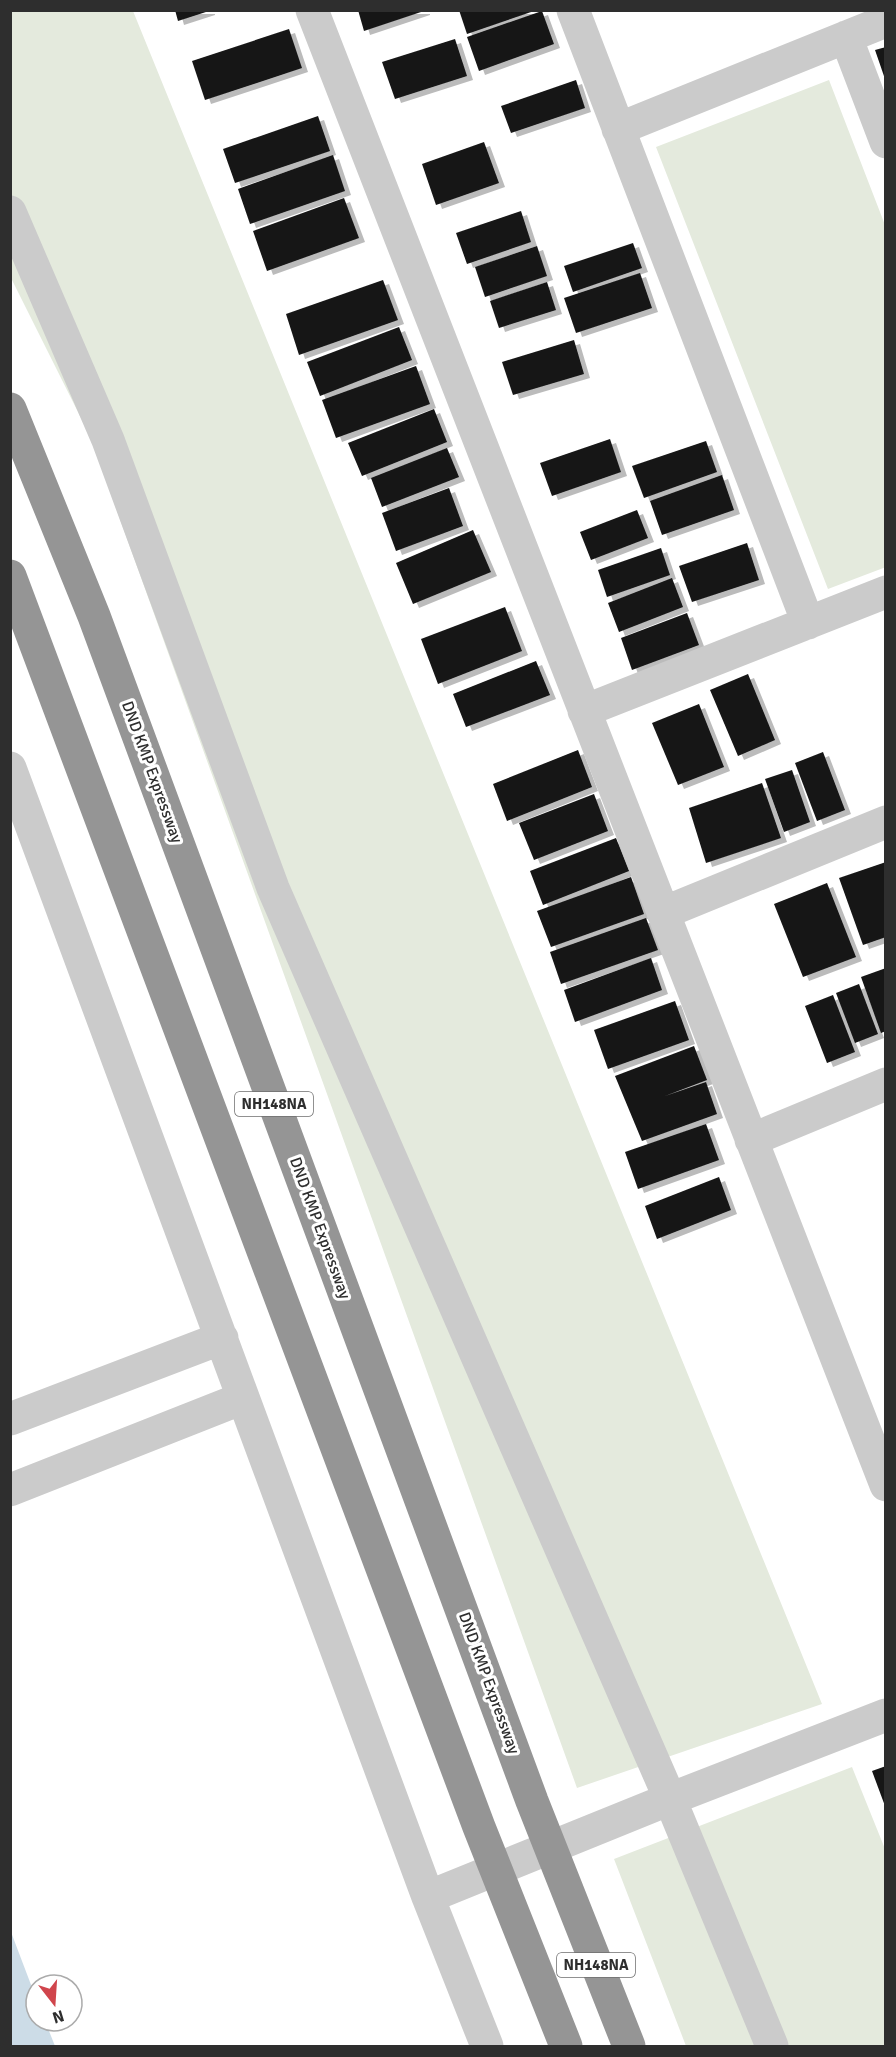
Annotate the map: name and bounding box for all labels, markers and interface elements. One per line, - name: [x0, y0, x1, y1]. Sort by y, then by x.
- street label: DND KMP Expressway: [117, 698, 187, 846]
- road number: NH148NA: [235, 1092, 313, 1116]
- street label: DND KMP Expressway: [285, 1154, 355, 1302]
- street label: DND KMP Expressway: [454, 1609, 524, 1757]
- road number: NH148NA: [557, 1953, 635, 1977]
- north arrow: [24, 1973, 84, 2033]
- text: N: [50, 2005, 66, 2028]

